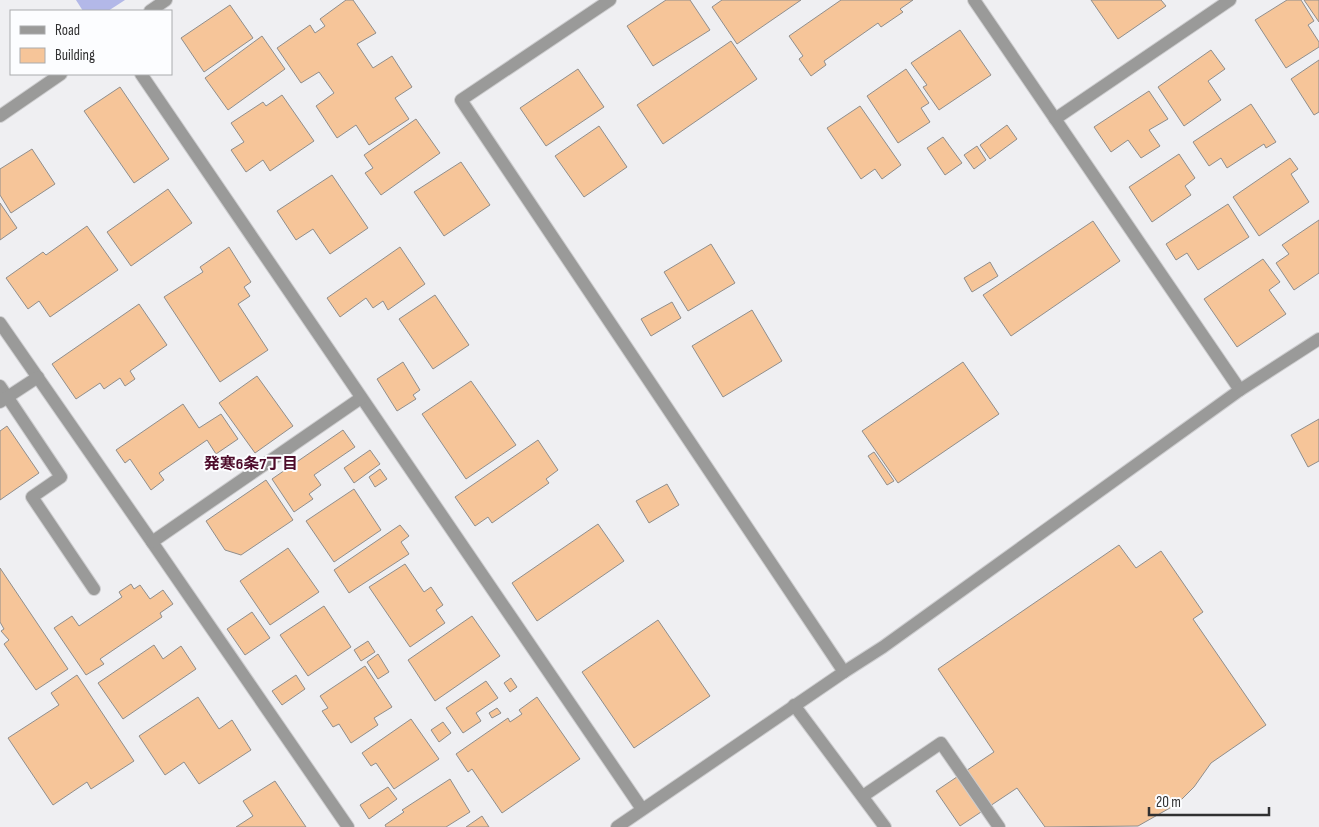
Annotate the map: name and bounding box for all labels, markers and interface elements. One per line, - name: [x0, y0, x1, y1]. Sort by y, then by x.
- legend: [10, 10, 172, 75]
- text: Road: [55, 21, 80, 40]
- text: Building: [55, 46, 95, 65]
- district label: 発寒6条7丁目: [204, 455, 298, 474]
- scale bar: [1149, 784, 1269, 816]
- text: 20 m: [1156, 793, 1181, 812]

